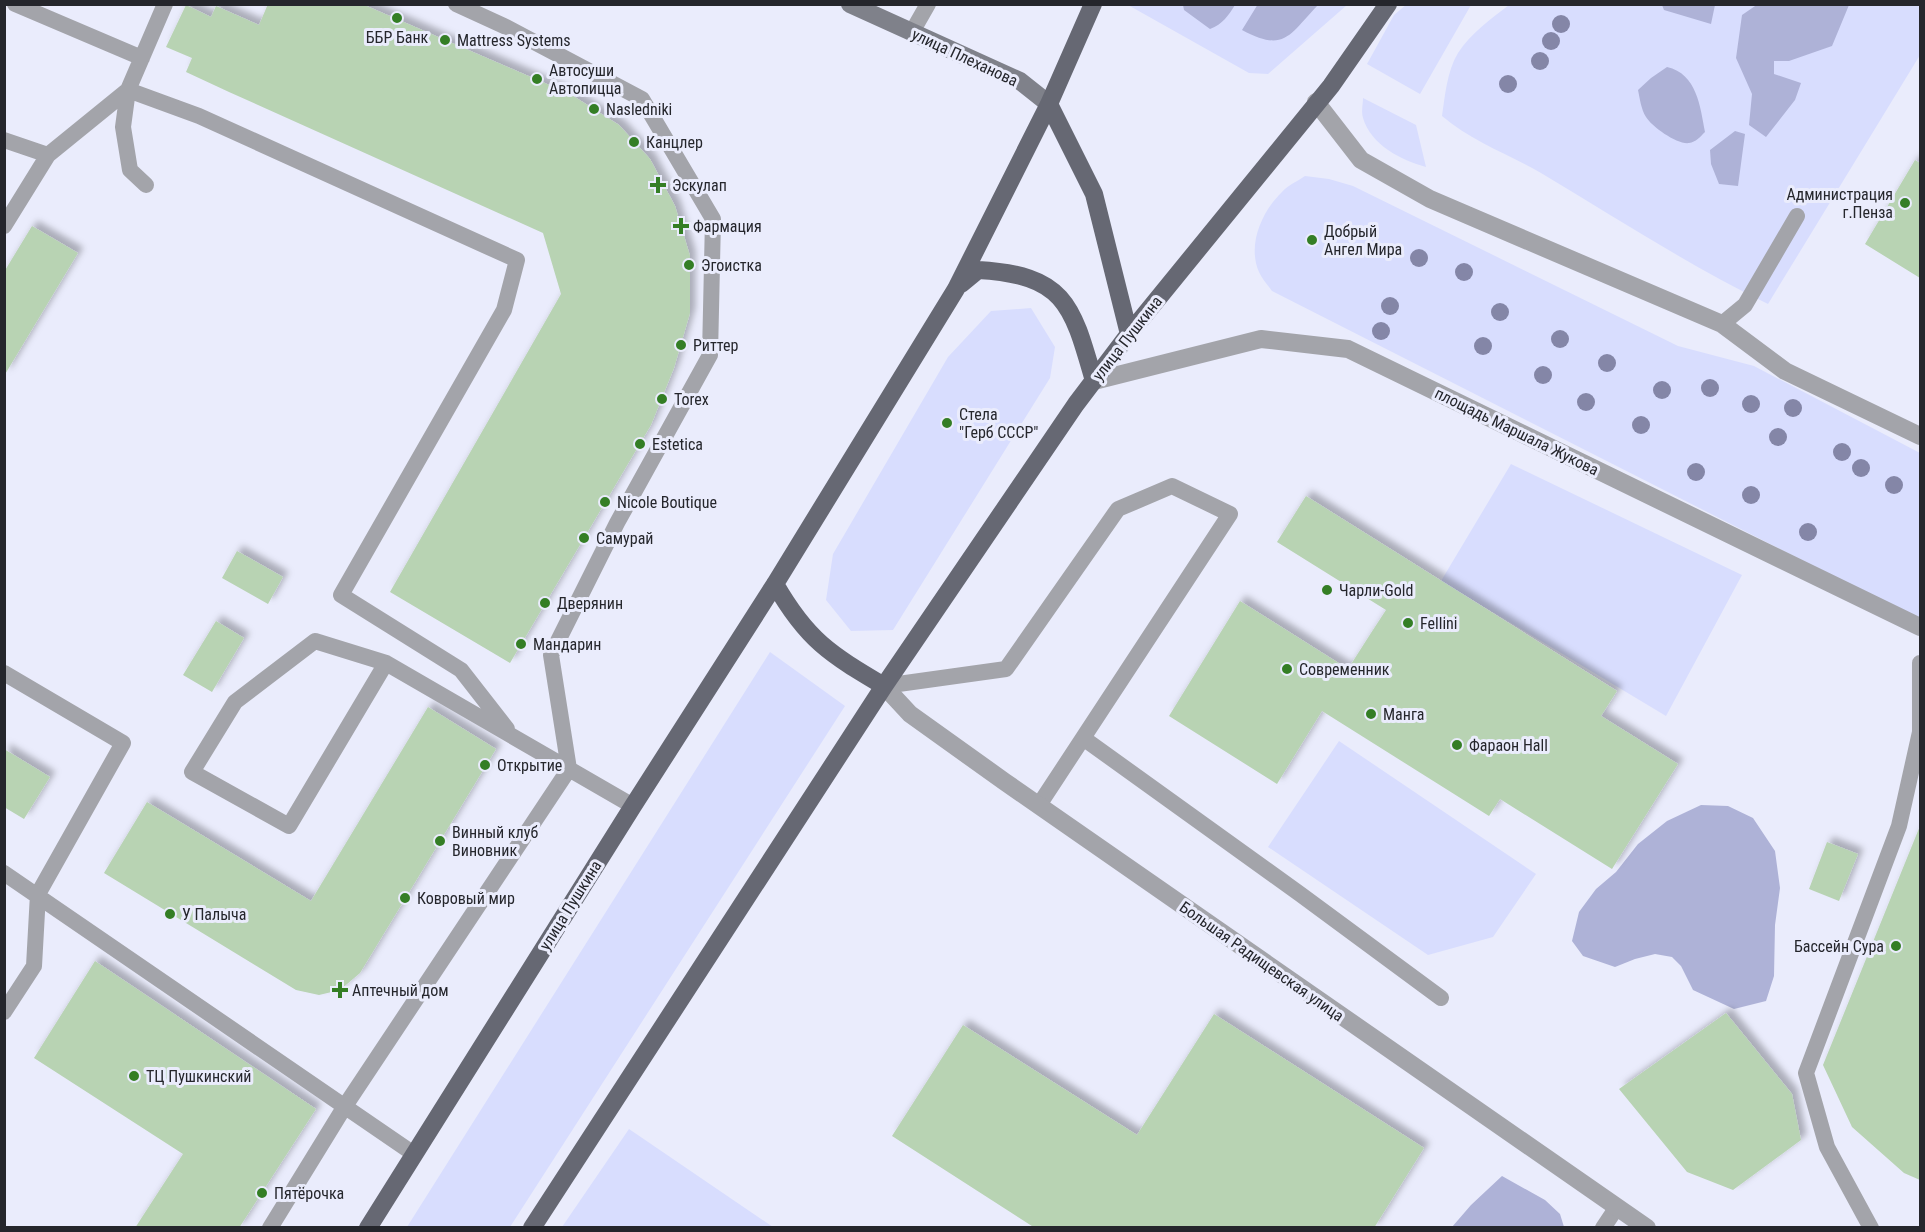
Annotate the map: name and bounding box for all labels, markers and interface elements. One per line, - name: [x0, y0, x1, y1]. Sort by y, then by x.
- marker: ББР Банк: [390, 11, 404, 25]
- street label: улица Плеханова: [909, 25, 1021, 90]
- place label: ББР Банк: [366, 28, 429, 47]
- place label: Mattress Systems: [457, 31, 571, 50]
- marker: Mattress Systems: [438, 33, 452, 47]
- place label: Автосуши Автопицца: [549, 61, 621, 98]
- marker: Автосуши Автопицца: [530, 72, 544, 86]
- place label: Nasledniki: [606, 100, 672, 119]
- marker: Nasledniki: [587, 102, 601, 116]
- place label: Канцлер: [646, 133, 703, 152]
- marker: Канцлер: [627, 135, 641, 149]
- marker: Эскулап: [649, 176, 667, 194]
- place label: Эскулап: [672, 176, 727, 195]
- place label: Администрация г.Пенза: [1786, 185, 1893, 222]
- marker: Администрация г.Пенза: [1898, 196, 1912, 210]
- place label: Фармация: [693, 217, 762, 236]
- marker: Фармация: [674, 219, 688, 233]
- place label: Добрый Ангел Мира: [1324, 222, 1402, 259]
- marker: Добрый Ангел Мира: [1305, 233, 1319, 247]
- place label: Эгоистка: [701, 256, 762, 275]
- marker: Эгоистка: [682, 258, 696, 272]
- street label: улица Пушкина: [1089, 292, 1166, 384]
- place label: Риттер: [693, 336, 739, 355]
- marker: Риттер: [674, 338, 688, 352]
- street label: площадь Маршала Жукова: [1432, 383, 1602, 479]
- place label: Torex: [674, 390, 709, 409]
- marker: Torex: [655, 392, 669, 406]
- place label: Стела "Герб СССР": [959, 405, 1039, 442]
- marker: Стела "Герб СССР": [940, 416, 954, 430]
- place label: Estetica: [652, 435, 703, 454]
- marker: Estetica: [633, 437, 647, 451]
- place label: Nicole Boutique: [617, 493, 717, 512]
- marker: Nicole Boutique: [598, 495, 612, 509]
- place label: Самурай: [596, 529, 653, 548]
- marker: Самурай: [577, 531, 591, 545]
- place label: Чарли-Gold: [1339, 581, 1413, 600]
- marker: Чарли-Gold: [1320, 583, 1334, 597]
- place label: Дверянин: [557, 594, 623, 613]
- marker: Дверянин: [538, 596, 552, 610]
- place label: Fellini: [1420, 614, 1457, 633]
- marker: Fellini: [1401, 616, 1415, 630]
- place label: Мандарин: [533, 635, 601, 654]
- marker: Мандарин: [514, 637, 528, 651]
- place label: Современник: [1299, 660, 1390, 679]
- marker: Современник: [1280, 662, 1294, 676]
- place label: Манга: [1383, 705, 1425, 724]
- marker: Манга: [1364, 707, 1378, 721]
- place label: Фараон Hall: [1469, 736, 1548, 755]
- marker: Фараон Hall: [1450, 738, 1464, 752]
- place label: Открытие: [497, 756, 562, 775]
- marker: Открытие: [478, 758, 492, 772]
- place label: Винный клуб Виновник: [452, 823, 538, 860]
- marker: Винный клуб Виновник: [433, 834, 447, 848]
- street label: улица Пушкина: [535, 857, 605, 954]
- place label: Ковровый мир: [417, 889, 515, 908]
- marker: Ковровый мир: [398, 891, 412, 905]
- street label: Большая Радищевская улица: [1176, 897, 1347, 1025]
- place label: У Палыча: [182, 905, 246, 924]
- marker: У Палыча: [163, 907, 177, 921]
- place label: Бассейн Сура: [1794, 937, 1884, 956]
- marker: Бассейн Сура: [1889, 939, 1903, 953]
- place label: Аптечный дом: [352, 981, 449, 1000]
- marker: Аптечный дом: [333, 983, 347, 997]
- place label: ТЦ Пушкинский: [146, 1067, 251, 1086]
- marker: ТЦ Пушкинский: [127, 1069, 141, 1083]
- place label: Пятёрочка: [274, 1184, 344, 1203]
- marker: Пятёрочка: [255, 1186, 269, 1200]

